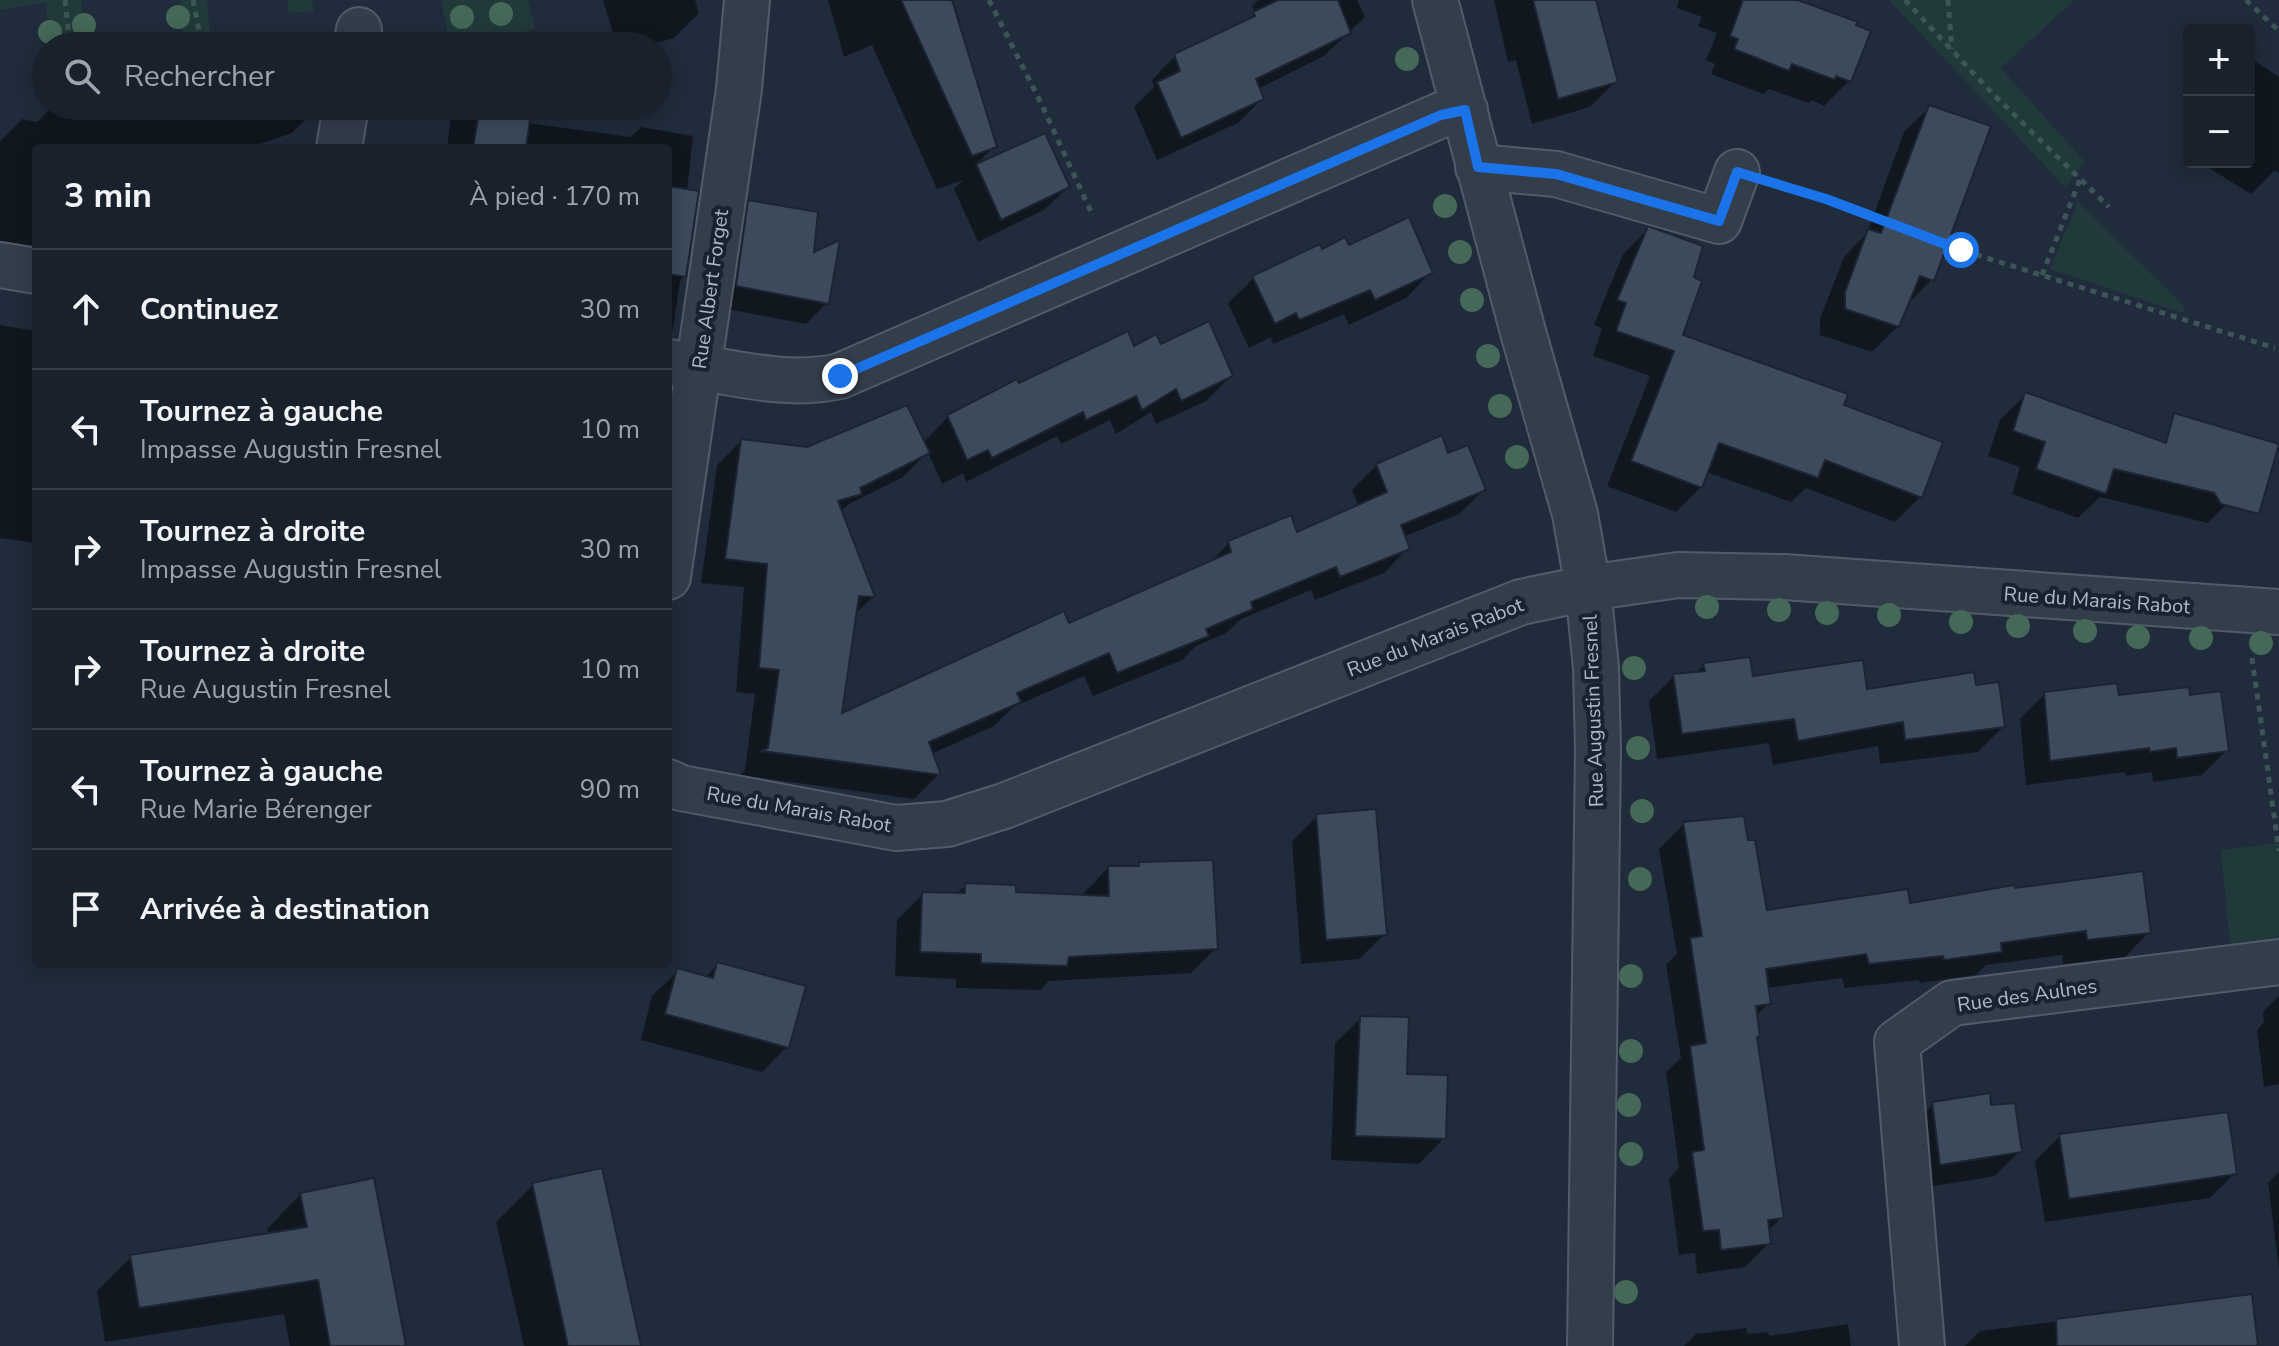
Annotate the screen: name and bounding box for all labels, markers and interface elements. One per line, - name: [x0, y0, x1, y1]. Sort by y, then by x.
- map controls: [2183, 24, 2255, 168]
- button: +: [2183, 24, 2255, 96]
- search box: [32, 32, 672, 120]
- icon: search: [60, 54, 104, 98]
- text: Rechercher: [124, 56, 275, 97]
- button: −: [2183, 96, 2255, 168]
- text: 3 min: [64, 173, 152, 219]
- text: À pied · 170 m: [469, 179, 640, 214]
- street label: Rue Albert Forget: [686, 206, 735, 371]
- route start: [1943, 232, 1979, 268]
- icon: ahead: [64, 287, 108, 331]
- text: Continuez: [140, 289, 279, 330]
- text: 30 m: [580, 292, 640, 327]
- route end: [822, 358, 858, 394]
- text: Tournez à gauche: [140, 391, 383, 432]
- icon: left: [64, 407, 108, 451]
- text: 10 m: [580, 412, 640, 447]
- text: Impasse Augustin Fresnel: [140, 432, 441, 467]
- text: Tournez à droite: [140, 511, 365, 552]
- icon: right: [64, 527, 108, 571]
- text: 30 m: [580, 532, 640, 567]
- text: Impasse Augustin Fresnel: [140, 552, 441, 587]
- street label: Rue du Marais Rabot: [2003, 581, 2192, 621]
- street label: Rue du Marais Rabot: [1343, 591, 1528, 684]
- street label: Rue Augustin Fresnel: [1577, 614, 1610, 808]
- text: Tournez à droite: [140, 631, 365, 672]
- icon: right: [64, 647, 108, 691]
- text: 10 m: [580, 652, 640, 687]
- text: Rue Augustin Fresnel: [140, 672, 391, 707]
- text: Tournez à gauche: [140, 751, 383, 792]
- icon: left: [64, 767, 108, 811]
- text: 90 m: [580, 772, 640, 807]
- street label: Rue du Marais Rabot: [705, 780, 894, 839]
- text: Rue Marie Bérenger: [140, 792, 372, 827]
- icon: arrive: [64, 887, 108, 931]
- text: Arrivée à destination: [140, 889, 430, 930]
- street label: Rue des Aulnes: [1955, 972, 2099, 1019]

